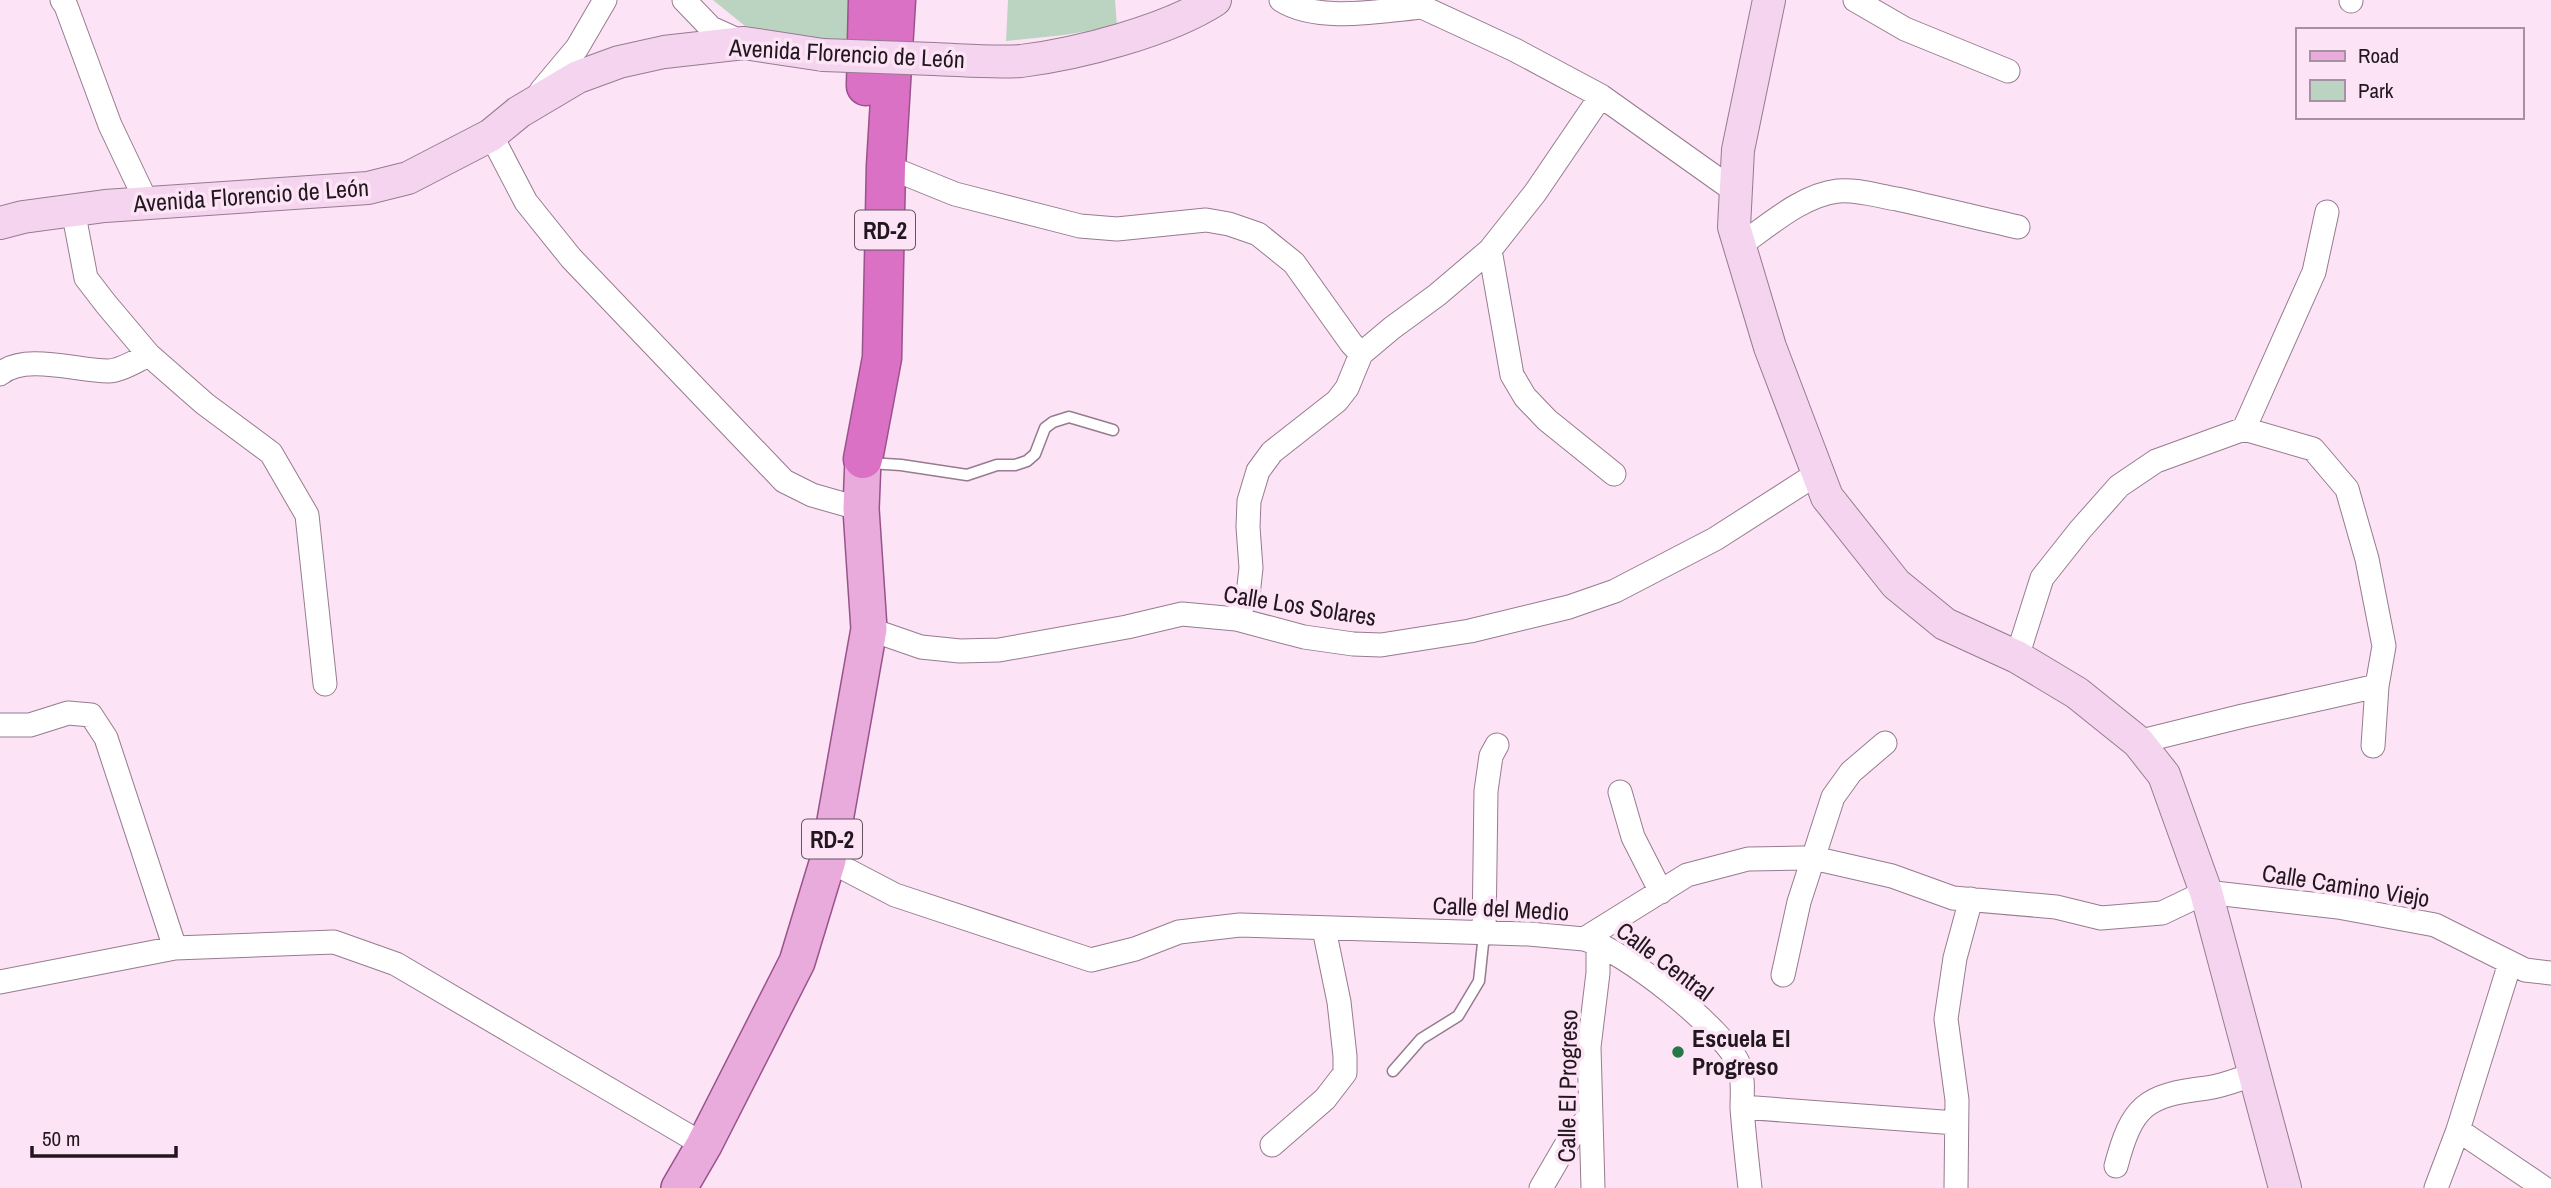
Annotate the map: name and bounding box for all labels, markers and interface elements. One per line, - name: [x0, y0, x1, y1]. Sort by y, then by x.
- legend: [2296, 28, 2523, 119]
- street label: Avenida Florencio de León: [727, 31, 966, 75]
- text: Road: [2358, 41, 2399, 70]
- text: Park: [2358, 76, 2394, 105]
- street label: Avenida Florencio de León: [131, 171, 370, 219]
- road number: RD-2: [855, 210, 915, 249]
- street label: Calle Los Solares: [1221, 577, 1379, 633]
- road number: RD-2: [802, 820, 862, 859]
- street label: Calle Camino Viejo: [2260, 856, 2432, 914]
- street label: Calle del Medio: [1432, 888, 1570, 928]
- street label: Calle Central: [1610, 914, 1720, 1008]
- street label: Calle El Progreso: [1550, 1009, 1584, 1163]
- place label: Escuela El Progreso: [1692, 1022, 1790, 1082]
- marker: Escuela El Progreso: [1670, 1044, 1686, 1060]
- scale bar: [32, 1114, 175, 1158]
- text: 50 m: [42, 1124, 80, 1153]

